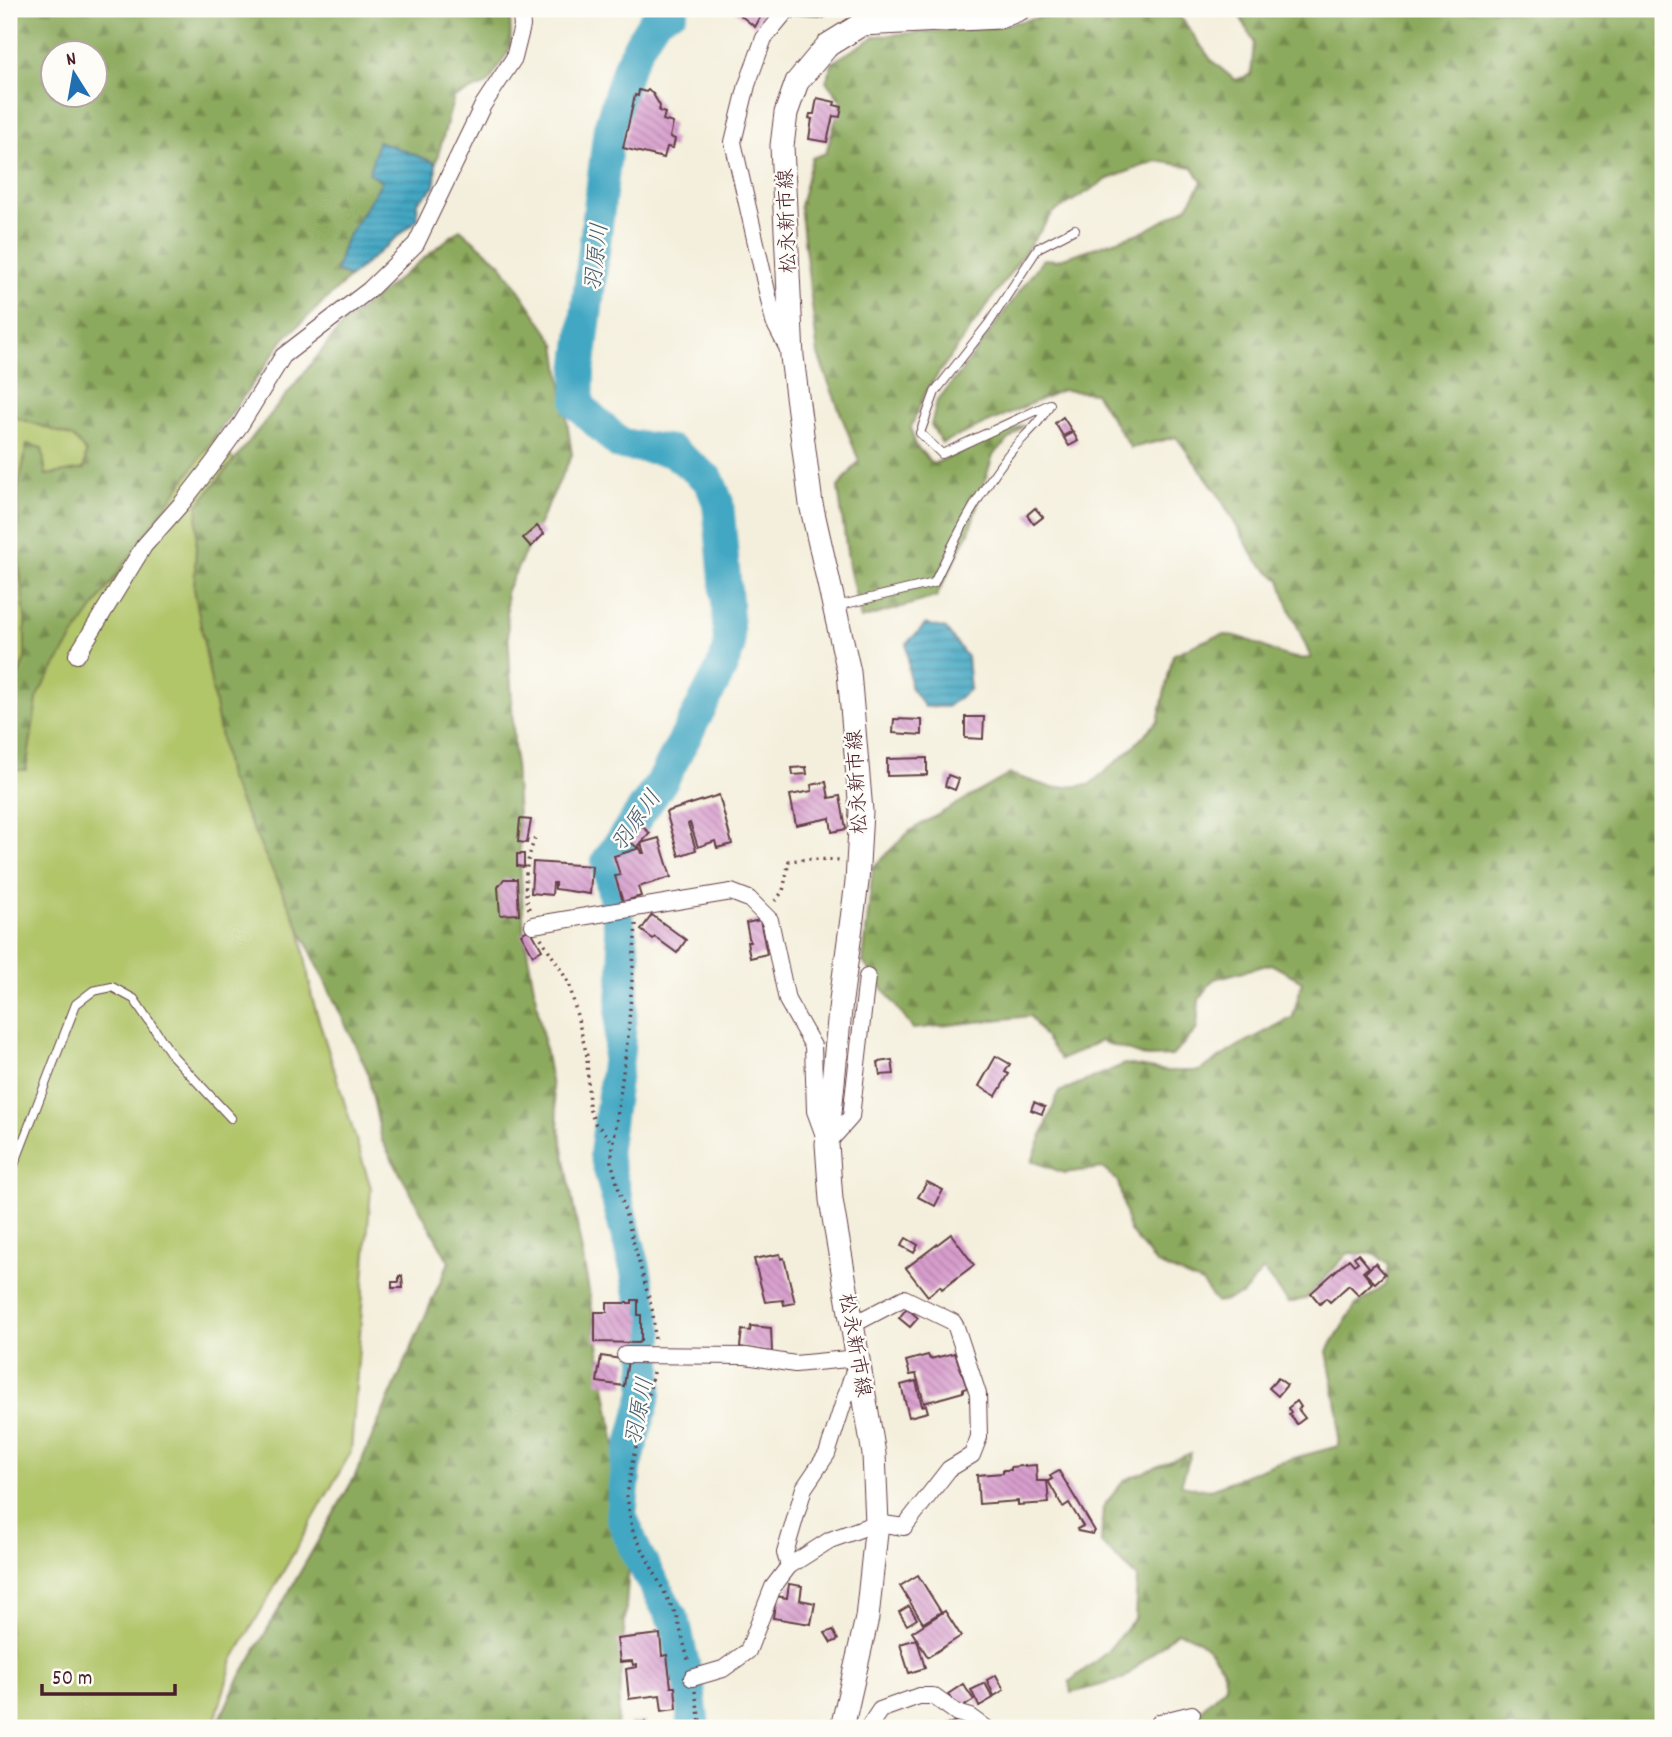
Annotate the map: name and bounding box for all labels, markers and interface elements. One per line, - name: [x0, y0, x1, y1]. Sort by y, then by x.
- north arrow: [38, 38, 108, 108]
- text: N: [64, 47, 79, 75]
- street label: 松永新市線: [772, 168, 806, 274]
- water label: 羽原川: [578, 221, 618, 293]
- street label: 松永新市線: [841, 729, 877, 835]
- water label: 羽原川: [605, 784, 671, 860]
- street label: 松永新市線: [829, 1291, 877, 1400]
- water label: 羽原川: [619, 1375, 664, 1449]
- scale bar: [42, 1653, 175, 1697]
- text: 50 m: [52, 1665, 92, 1695]

